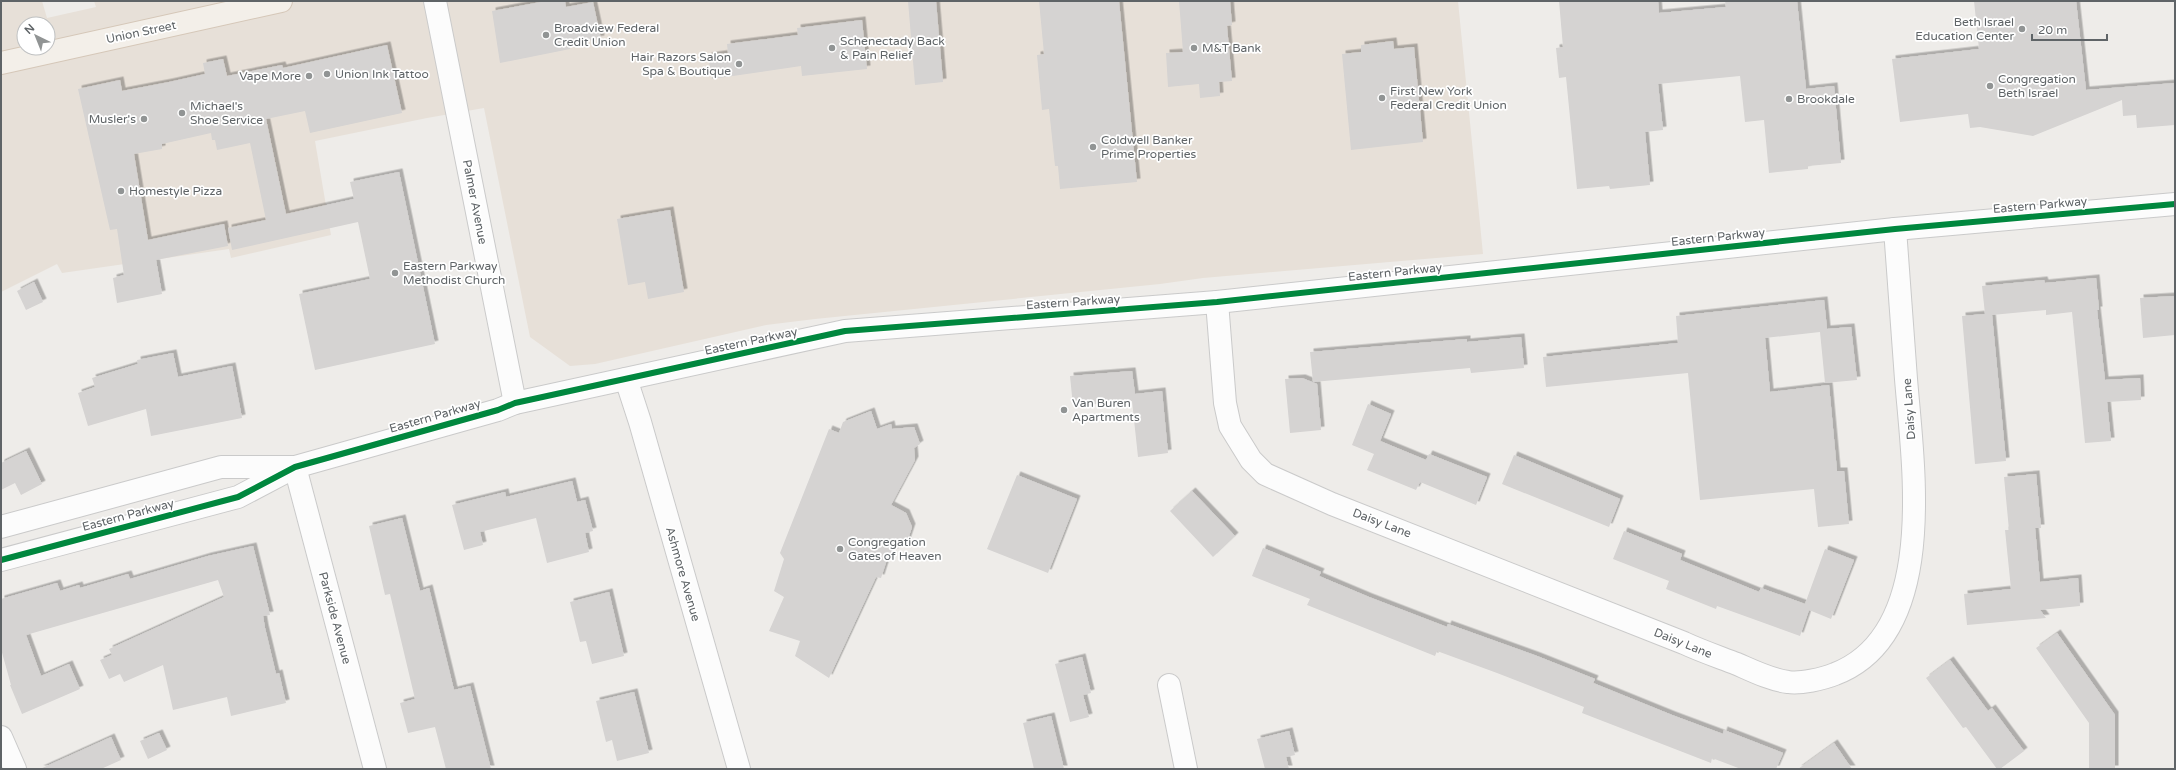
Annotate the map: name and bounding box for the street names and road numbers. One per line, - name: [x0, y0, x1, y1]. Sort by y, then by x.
- street label: Union Street: [105, 18, 178, 46]
- street label: Palmer Avenue: [460, 158, 490, 246]
- street label: Eastern Parkway: [1992, 194, 2088, 216]
- street label: Eastern Parkway: [1670, 225, 1766, 249]
- street label: Eastern Parkway: [1347, 260, 1443, 284]
- street label: Eastern Parkway: [1025, 292, 1121, 312]
- street label: Eastern Parkway: [703, 324, 799, 358]
- street label: Daisy Lane: [1900, 378, 1918, 440]
- street label: Eastern Parkway: [388, 396, 483, 436]
- street label: Eastern Parkway: [81, 496, 176, 534]
- street label: Daisy Lane: [1351, 505, 1413, 541]
- street label: Ashmore Avenue: [663, 525, 703, 623]
- street label: Parkside Avenue: [316, 570, 354, 666]
- street label: Daisy Lane: [1652, 625, 1714, 661]

